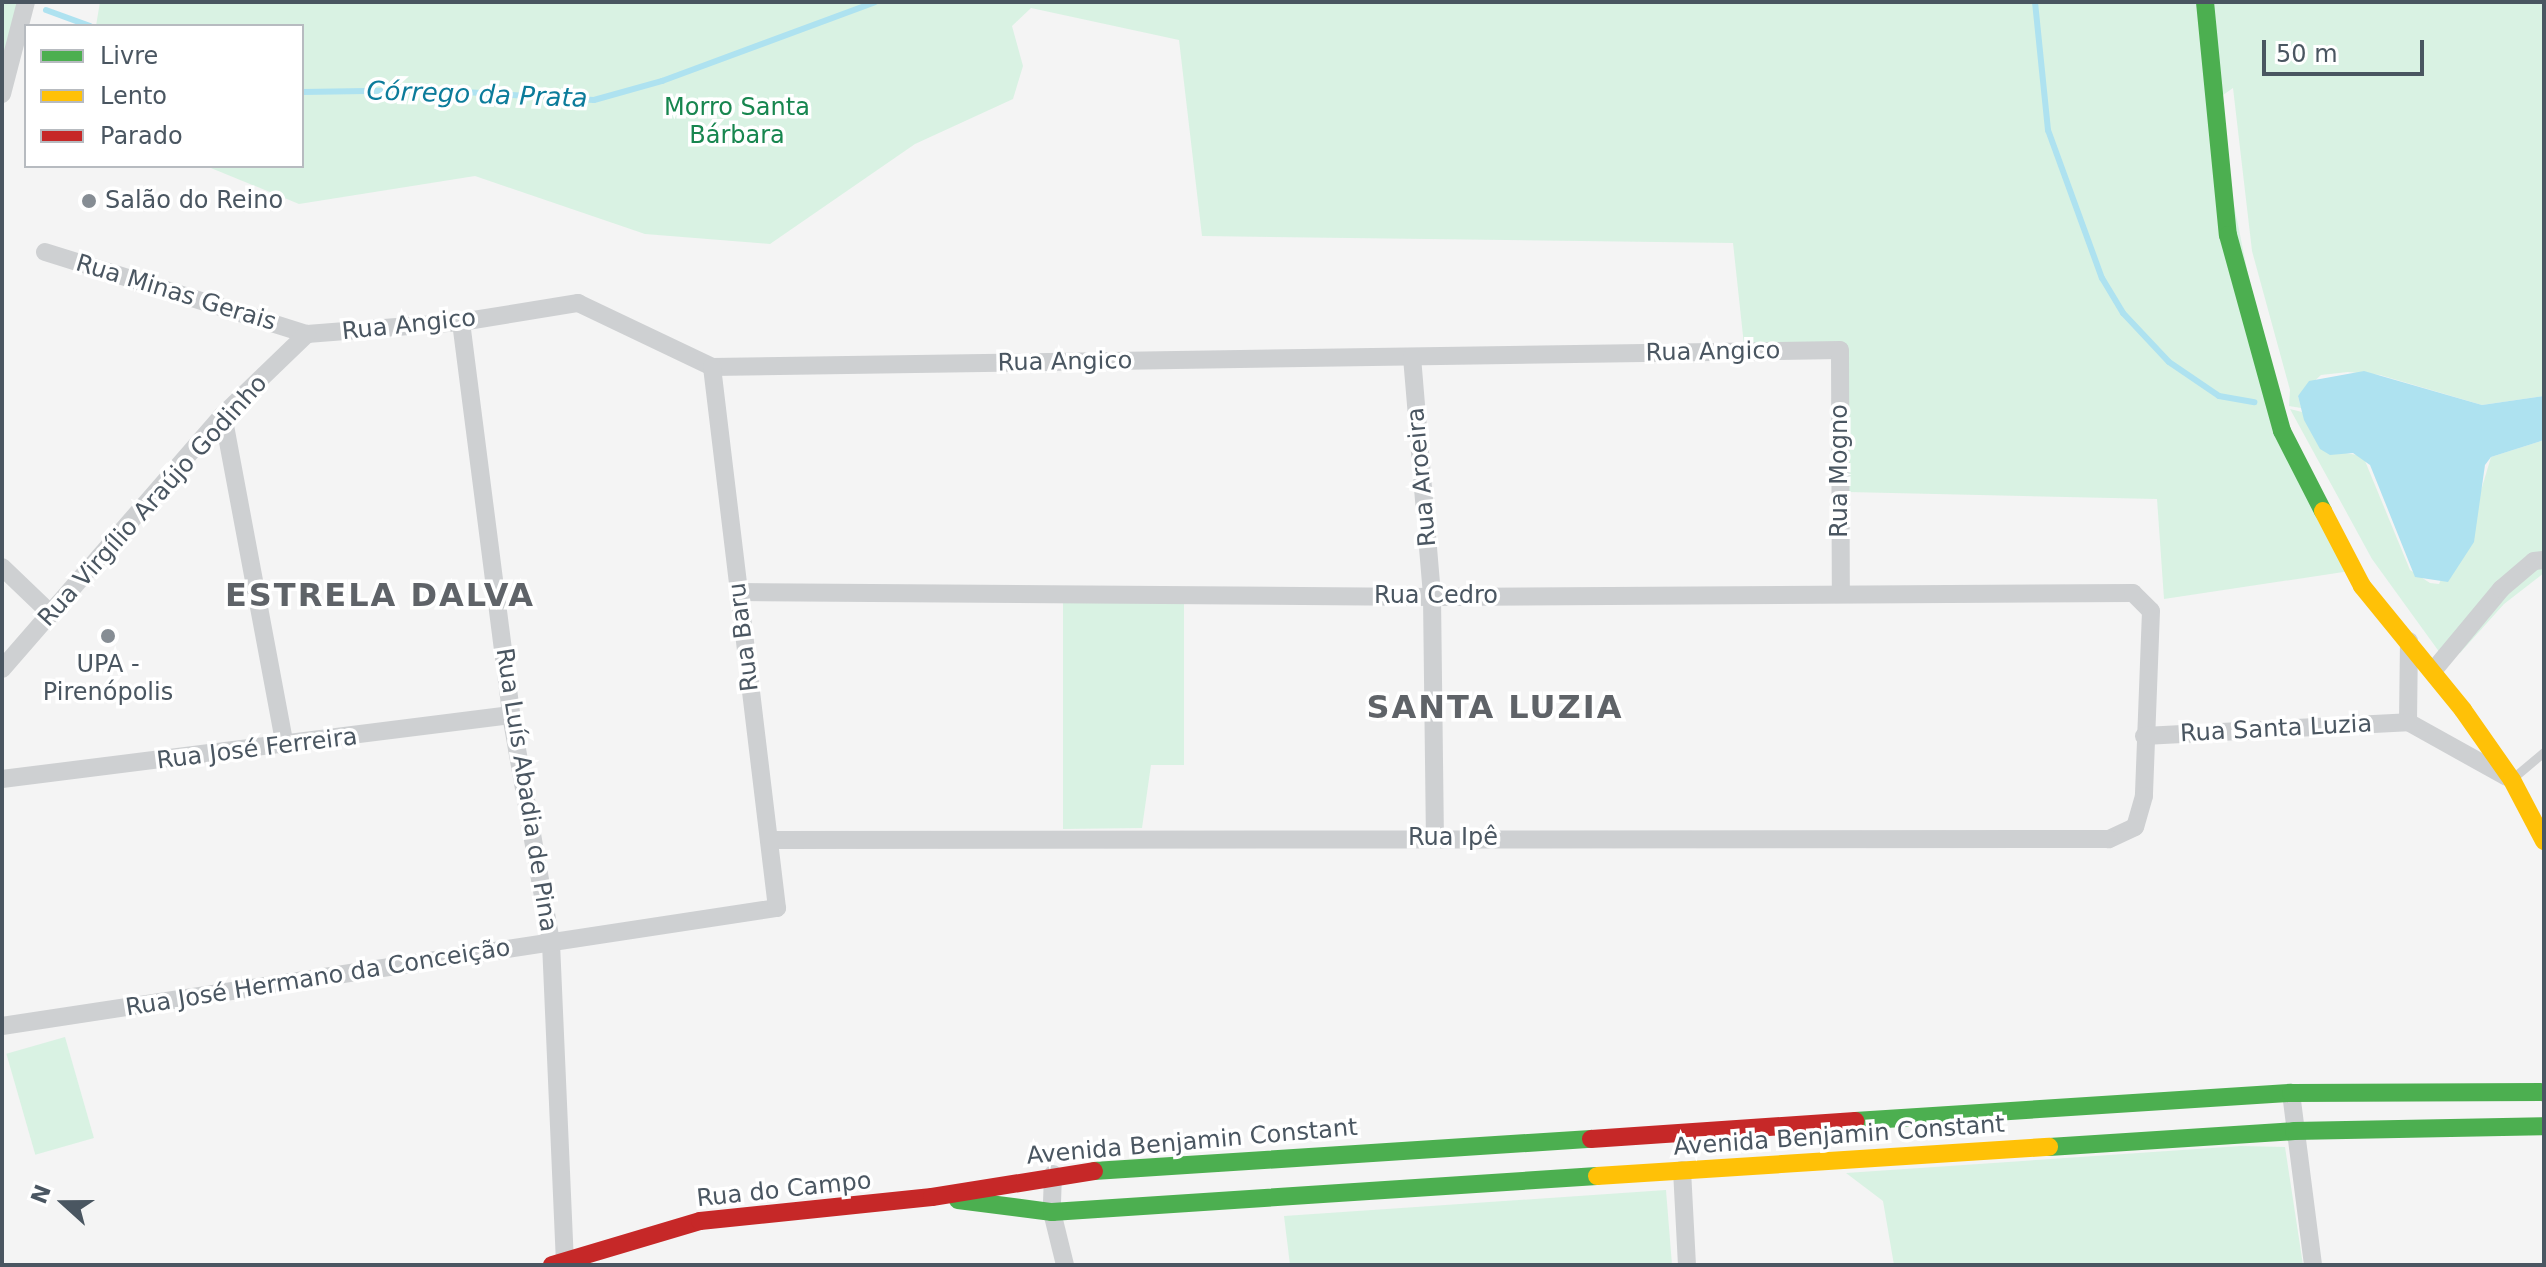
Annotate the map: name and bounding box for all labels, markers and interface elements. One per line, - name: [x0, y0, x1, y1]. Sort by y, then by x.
- legend: [24, 24, 304, 168]
- scale bar: [2266, 24, 2428, 74]
- text: 50 m: [2276, 40, 2338, 68]
- text: Livre: [100, 42, 158, 70]
- water label: Córrego da Prata: [366, 76, 588, 114]
- text: Lento: [100, 82, 167, 110]
- park label: Morro Santa Bárbara: [664, 94, 810, 150]
- text: Parado: [100, 122, 183, 150]
- place label: Salão do Reino: [105, 187, 283, 215]
- marker: Salão do Reino: [80, 192, 98, 210]
- street label: Rua Minas Gerais: [72, 249, 280, 337]
- street label: Rua Angico: [341, 304, 477, 346]
- street label: Rua Angico: [1645, 336, 1781, 368]
- street label: Rua Angico: [997, 346, 1133, 378]
- street label: Rua Virgílio Araújo Godinho: [33, 369, 273, 633]
- street label: Rua Mogno: [1826, 404, 1854, 538]
- street label: Rua Aroeira: [1402, 406, 1442, 548]
- district label: ESTRELA DALVA: [225, 576, 535, 614]
- street label: Rua Baru: [723, 581, 765, 693]
- street label: Rua Cedro: [1374, 582, 1498, 610]
- marker: UPA - Pirenópolis: [97, 625, 119, 647]
- street label: Rua Luís Abadia de Pina: [489, 646, 563, 934]
- place label: UPA - Pirenópolis: [43, 651, 173, 707]
- district label: SANTA LUZIA: [1367, 688, 1623, 726]
- street label: Rua Santa Luzia: [2179, 710, 2373, 748]
- street label: Rua José Ferreira: [155, 722, 359, 776]
- street label: Rua Ipê: [1408, 824, 1498, 852]
- street label: Rua José Hermano da Conceição: [124, 933, 512, 1023]
- street label: Avenida Benjamin Constant: [1672, 1110, 2006, 1162]
- street label: Avenida Benjamin Constant: [1025, 1113, 1359, 1171]
- north arrow: [24, 1163, 104, 1243]
- street label: Rua do Campo: [695, 1167, 873, 1213]
- text: N: [26, 1181, 56, 1207]

